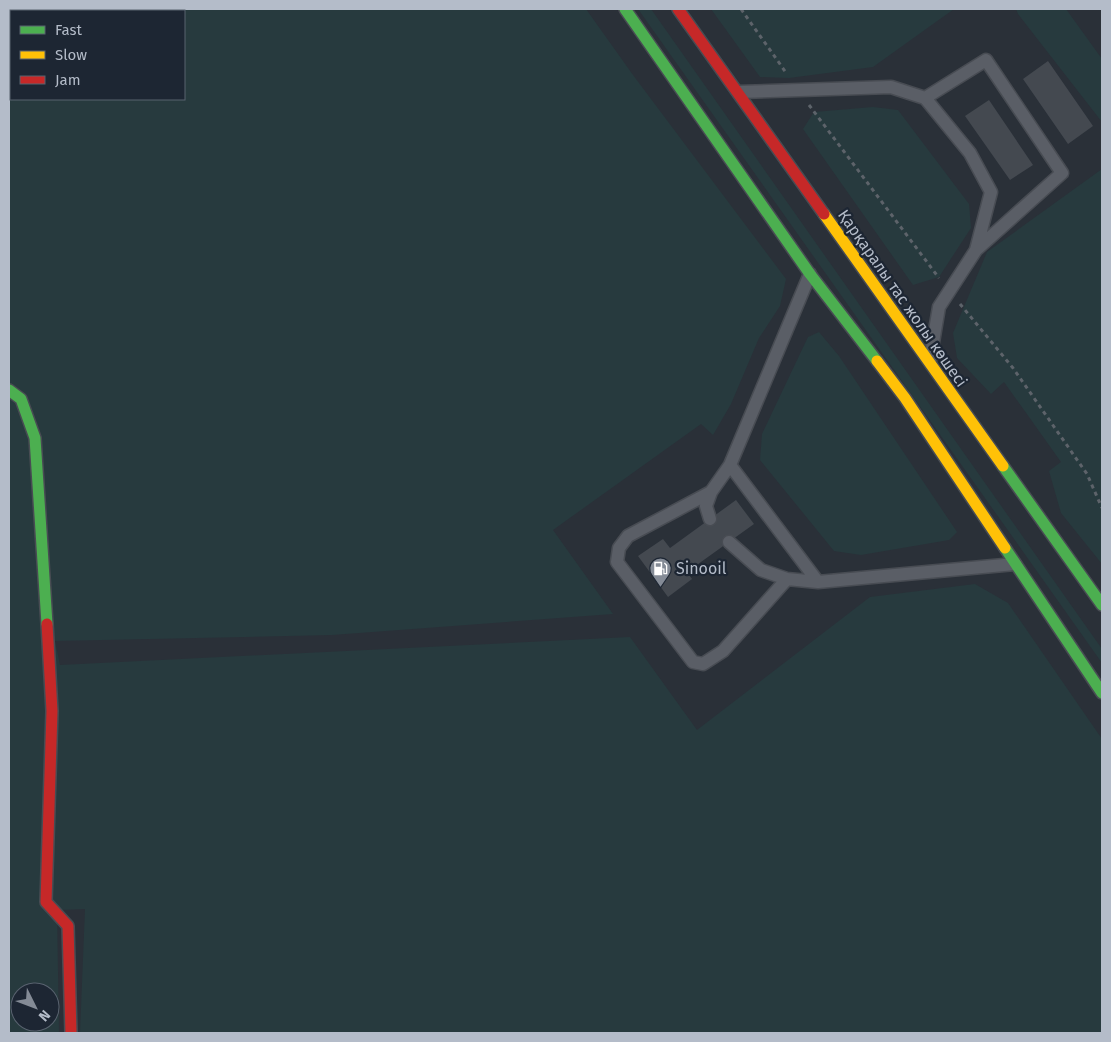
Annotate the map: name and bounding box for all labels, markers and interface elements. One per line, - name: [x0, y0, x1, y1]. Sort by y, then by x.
- legend: [10, 10, 185, 100]
- text: Fast: [55, 21, 82, 39]
- text: Slow: [55, 46, 87, 64]
- text: Jam: [55, 71, 81, 89]
- street label: Қарқаралы тас жолы көшесі: [834, 206, 971, 391]
- fuel station icon: Sinooil: [648, 556, 672, 587]
- place label: Sinooil: [676, 559, 727, 578]
- north arrow: [10, 982, 60, 1032]
- text: N: [35, 1006, 54, 1025]

